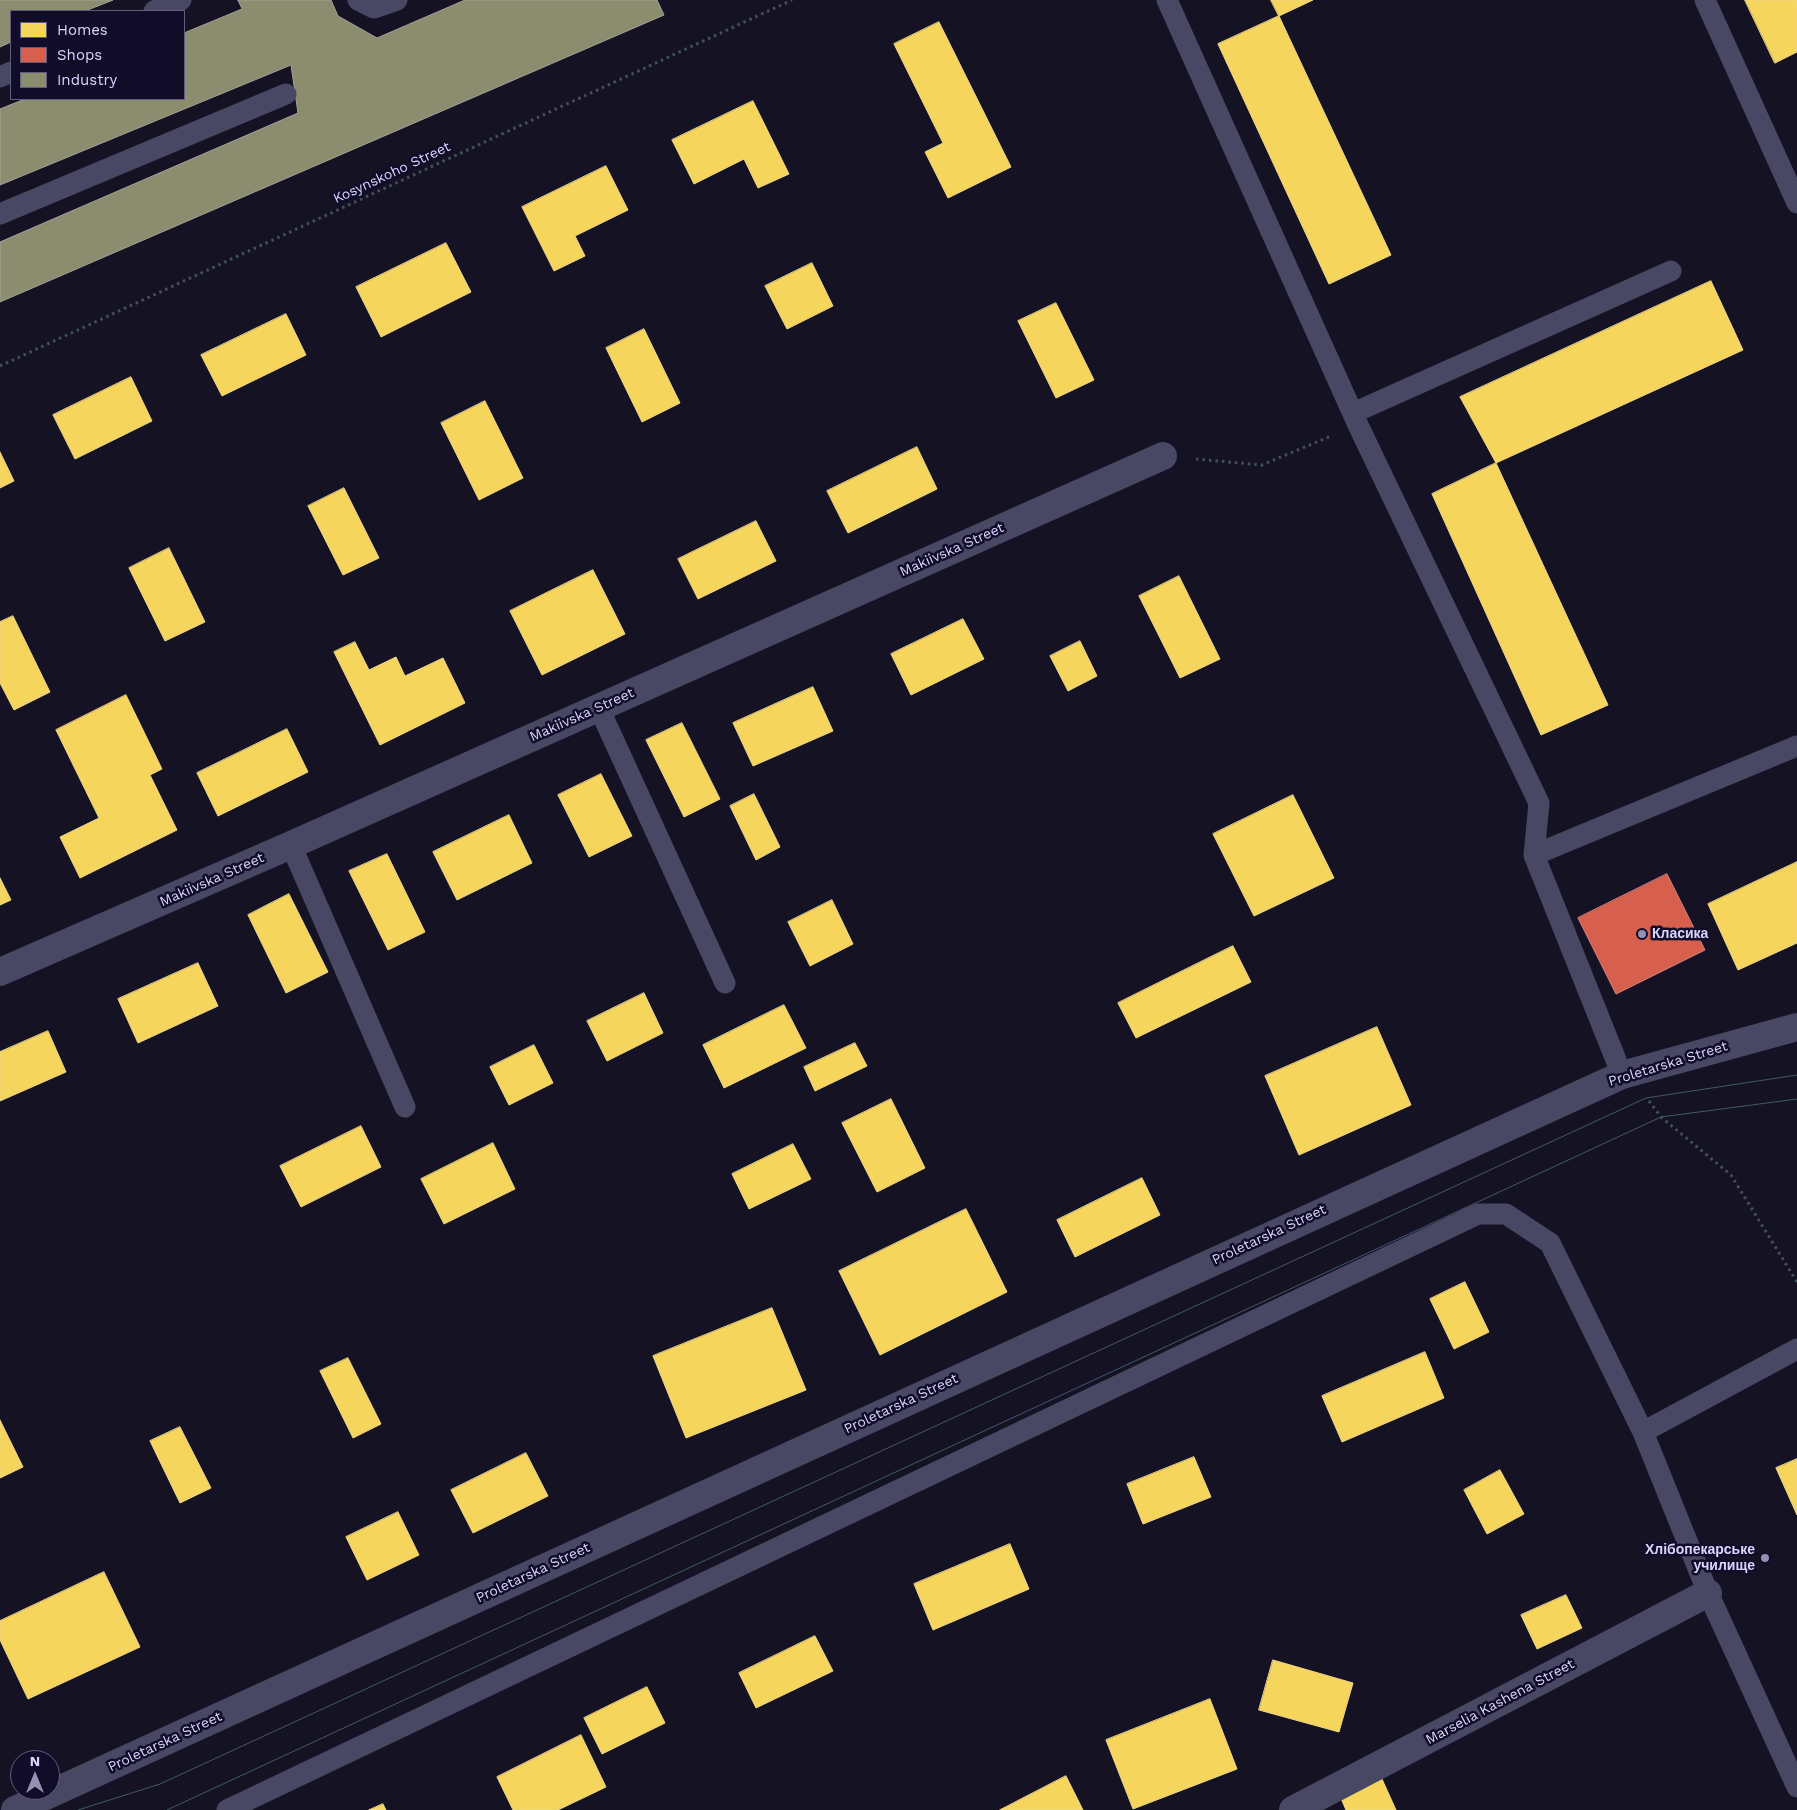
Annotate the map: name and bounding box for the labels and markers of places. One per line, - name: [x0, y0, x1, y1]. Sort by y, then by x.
- place label: Класика: [1652, 926, 1708, 942]
- marker: Класика: [1636, 928, 1648, 940]
- place label: Хлібопекарське училище: [1645, 1542, 1755, 1574]
- marker: Хлібопекарське училище: [1759, 1552, 1771, 1564]

